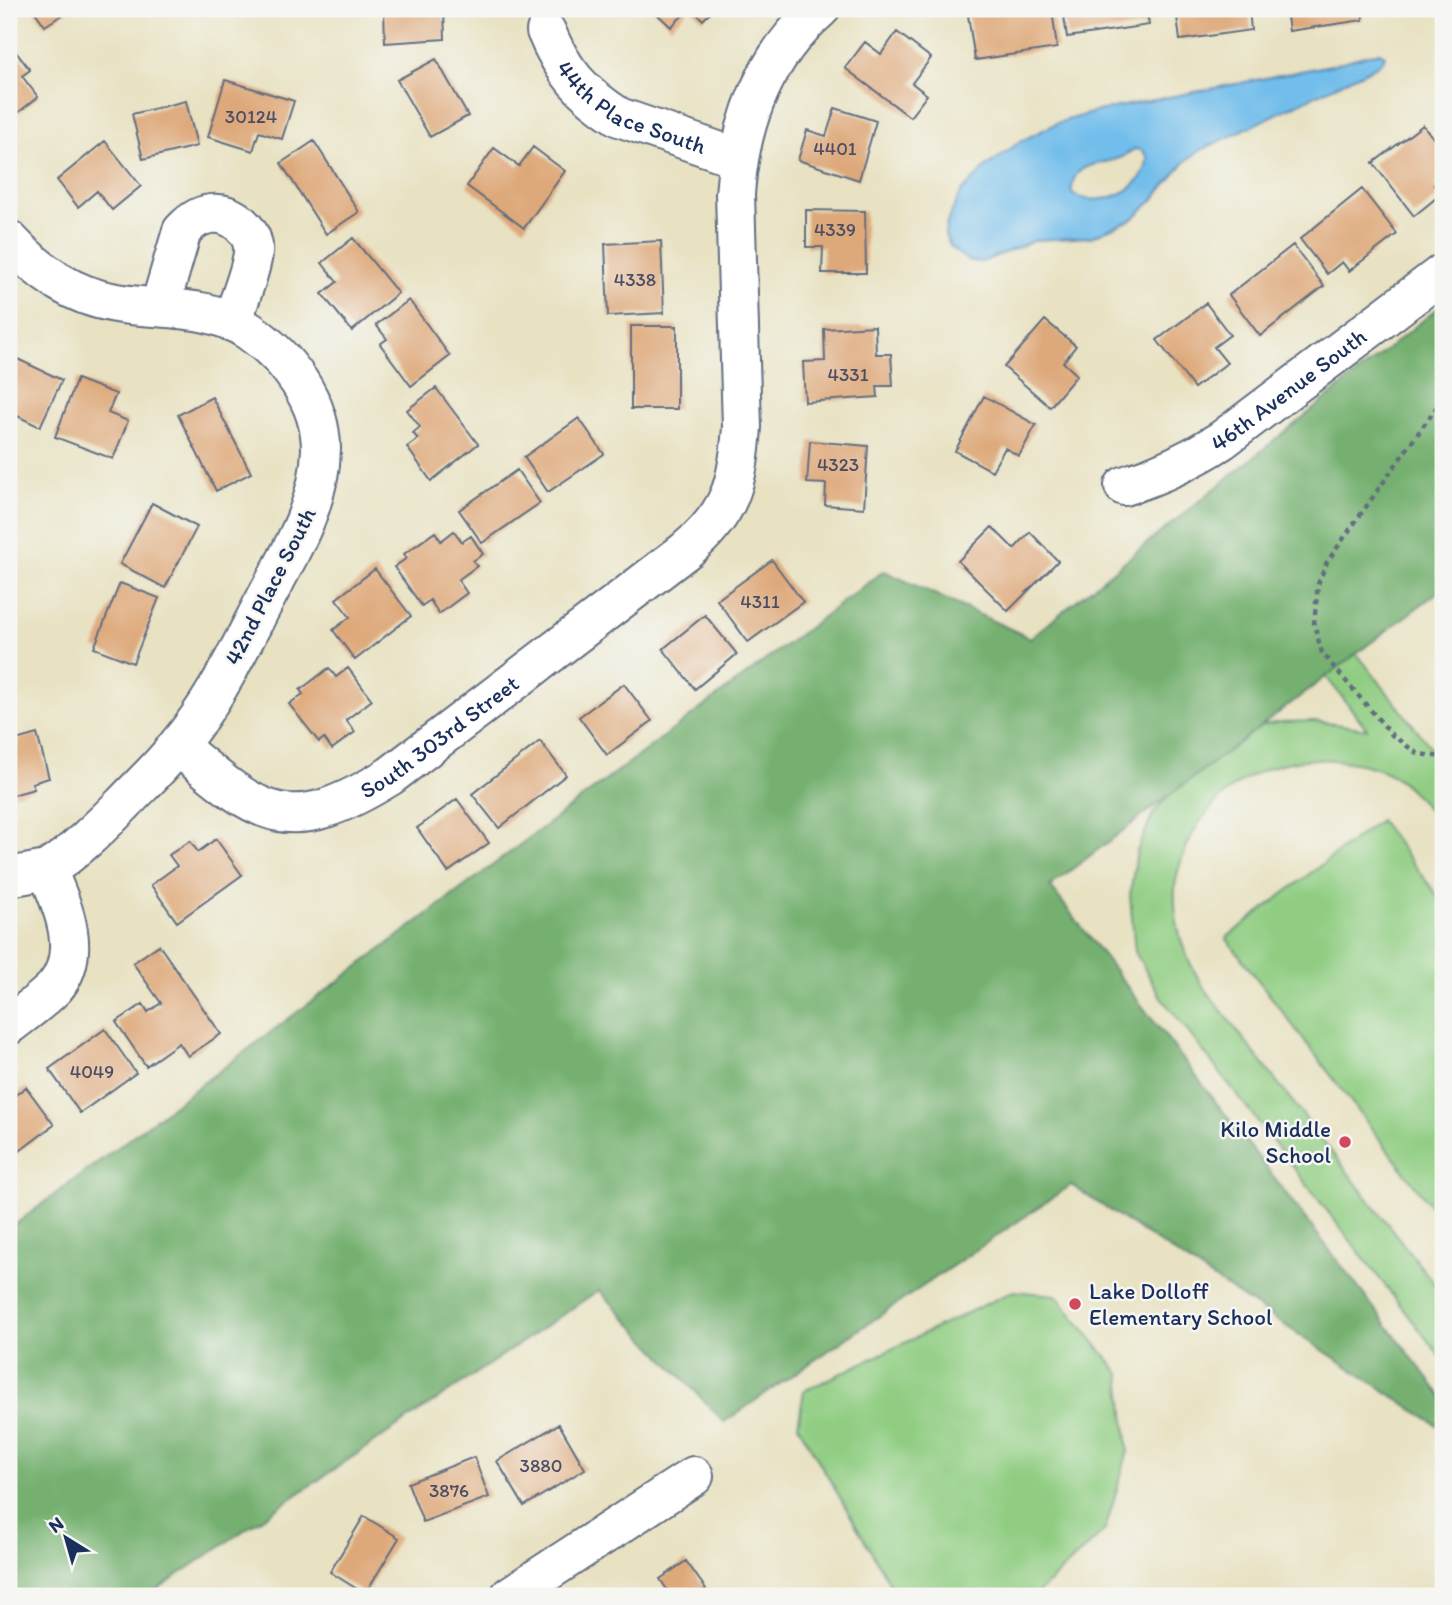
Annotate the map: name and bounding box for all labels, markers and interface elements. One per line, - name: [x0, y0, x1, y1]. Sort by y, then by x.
- street label: 44th Place South: [551, 55, 710, 160]
- house number: 30124: [225, 105, 277, 128]
- house number: 4401: [813, 137, 857, 160]
- house number: 4339: [814, 218, 856, 241]
- house number: 4338: [614, 268, 656, 291]
- street label: 46th Avenue South: [1206, 322, 1372, 457]
- house number: 4331: [828, 363, 869, 386]
- house number: 4323: [817, 453, 859, 476]
- street label: 42nd Place South: [218, 503, 322, 669]
- house number: 4311: [740, 590, 780, 613]
- street label: South 303rd Street: [355, 669, 524, 805]
- house number: 4049: [70, 1060, 114, 1083]
- place label: Kilo Middle School: [1220, 1115, 1331, 1169]
- marker: Kilo Middle School: [1337, 1134, 1353, 1150]
- place label: Lake Dolloff Elementary School: [1089, 1277, 1273, 1331]
- marker: Lake Dolloff Elementary School: [1067, 1296, 1083, 1312]
- house number: 3880: [520, 1454, 562, 1477]
- house number: 3876: [429, 1479, 469, 1502]
- north arrow: [32, 1504, 102, 1574]
- text: N: [44, 1512, 68, 1538]

